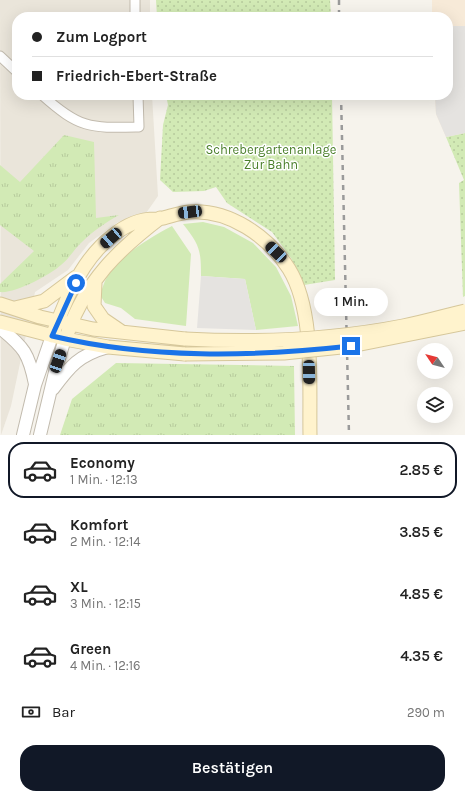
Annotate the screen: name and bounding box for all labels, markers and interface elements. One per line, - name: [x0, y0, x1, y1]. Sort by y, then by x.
- text: Zum Logport: [56, 28, 147, 46]
- text: Friedrich-Ebert-Straße: [56, 67, 217, 85]
- park label: Schrebergartenanlage Zur Bahn: [205, 142, 337, 172]
- car: [177, 205, 203, 219]
- car: [98, 226, 124, 250]
- car: [263, 239, 289, 265]
- route start: [67, 274, 85, 292]
- callout: 1 Min.: [314, 288, 388, 316]
- text: 1 Min.: [334, 294, 368, 309]
- route end: [342, 337, 360, 355]
- north arrow: [417, 343, 453, 379]
- map controls: [417, 343, 453, 423]
- car: [48, 348, 68, 374]
- car: [303, 360, 315, 384]
- button: layers: [417, 387, 453, 423]
- icon: car: [22, 452, 58, 488]
- text: Economy: [70, 454, 135, 472]
- text: 2.85 €: [400, 461, 443, 479]
- text: 1 Min. · 12:13: [70, 472, 138, 487]
- icon: car: [22, 514, 58, 550]
- text: Komfort: [70, 516, 128, 534]
- text: 3.85 €: [399, 523, 443, 541]
- text: 2 Min. · 12:14: [70, 534, 141, 549]
- icon: car: [22, 576, 58, 612]
- text: XL: [70, 578, 88, 596]
- text: 4.85 €: [400, 585, 443, 603]
- text: 3 Min. · 12:15: [70, 596, 141, 611]
- icon: car: [22, 638, 58, 674]
- text: Green: [70, 640, 111, 658]
- text: 4.35 €: [400, 647, 443, 665]
- text: 4 Min. · 12:16: [70, 658, 140, 673]
- icon: cash: [20, 701, 42, 723]
- text: Bar: [52, 703, 75, 721]
- text: 290 m: [407, 705, 445, 720]
- button: Bestätigen: [20, 745, 445, 791]

